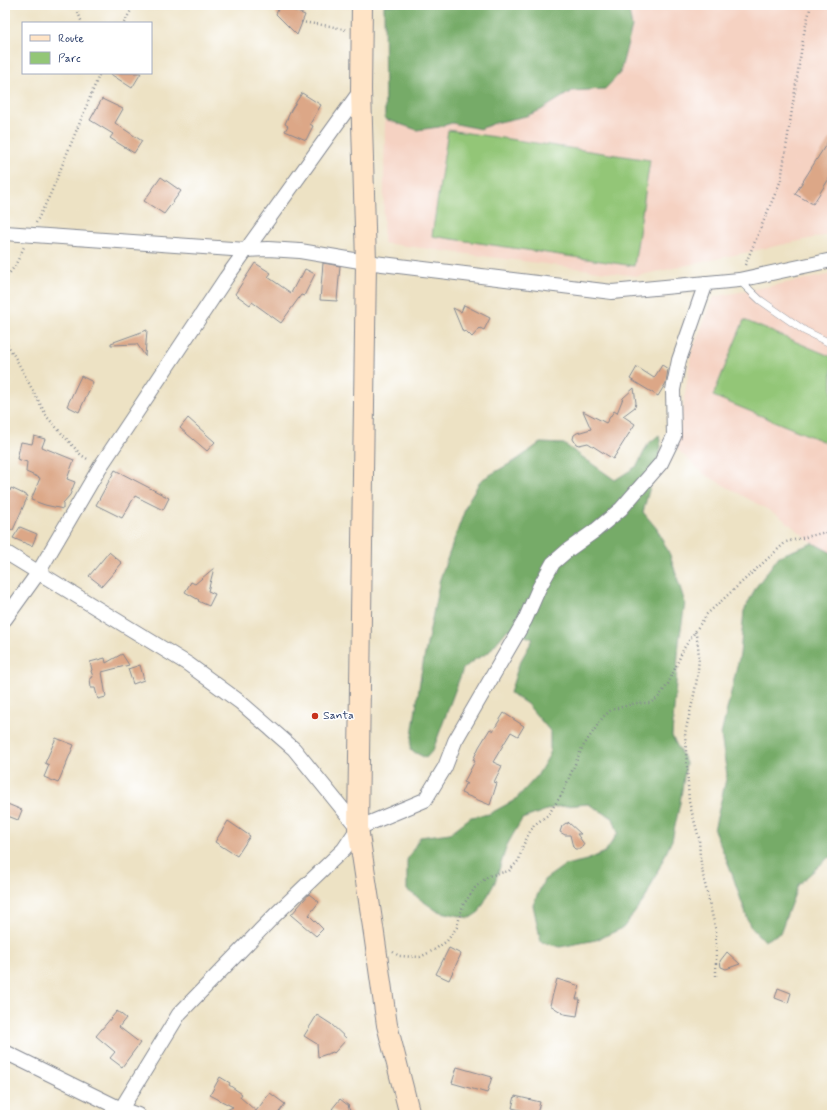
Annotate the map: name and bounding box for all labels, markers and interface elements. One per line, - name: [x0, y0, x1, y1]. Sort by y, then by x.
- legend: [22, 22, 152, 74]
- text: Route: [58, 31, 84, 47]
- text: Parc: [58, 51, 81, 67]
- place label: Santa: [323, 708, 354, 724]
- marker: Santa: [310, 711, 320, 721]

